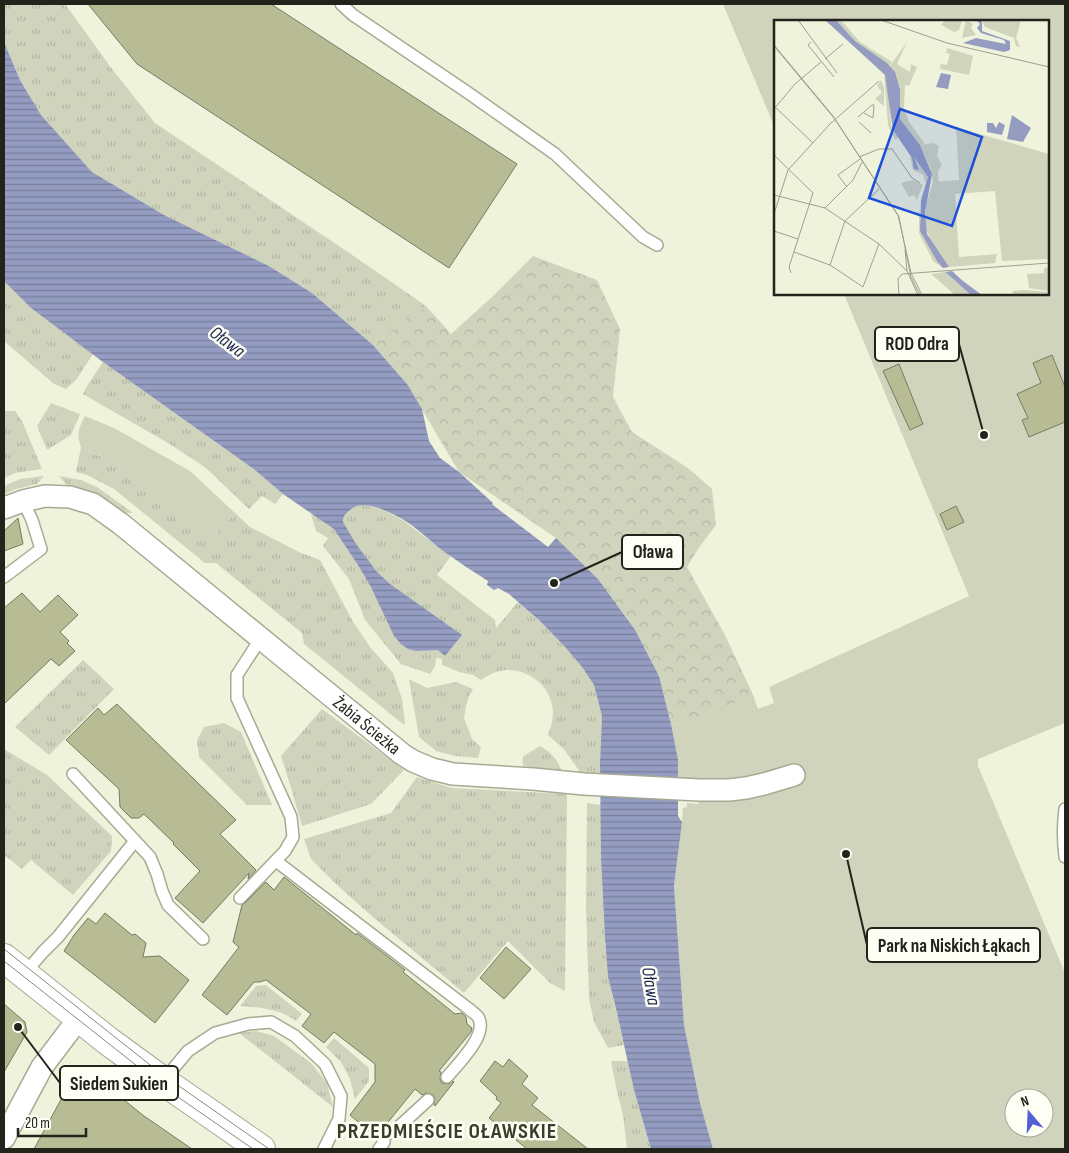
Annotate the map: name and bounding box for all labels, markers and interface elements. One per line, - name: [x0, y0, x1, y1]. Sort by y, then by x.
- inset map: [774, 20, 1049, 295]
- water label: Oława: [205, 321, 250, 363]
- callout: ROD Odra: [875, 327, 959, 361]
- text: ROD Odra: [885, 333, 949, 356]
- callout: Oława: [622, 535, 683, 569]
- text: Oława: [633, 541, 673, 564]
- street label: Żabia Ścieżka: [329, 692, 404, 759]
- callout: Park na Niskich Łąkach: [867, 928, 1040, 962]
- text: Park na Niskich Łąkach: [878, 935, 1030, 958]
- water label: Oława: [636, 965, 665, 1007]
- callout: Siedem Sukien: [60, 1066, 178, 1100]
- text: Siedem Sukien: [70, 1073, 168, 1096]
- north arrow: [1004, 1088, 1054, 1138]
- text: N: [1019, 1092, 1031, 1110]
- scale bar: [18, 1106, 85, 1138]
- text: 20 m: [25, 1114, 50, 1133]
- district label: PRZEDMIEŚCIE OŁAWSKIE: [337, 1118, 557, 1145]

